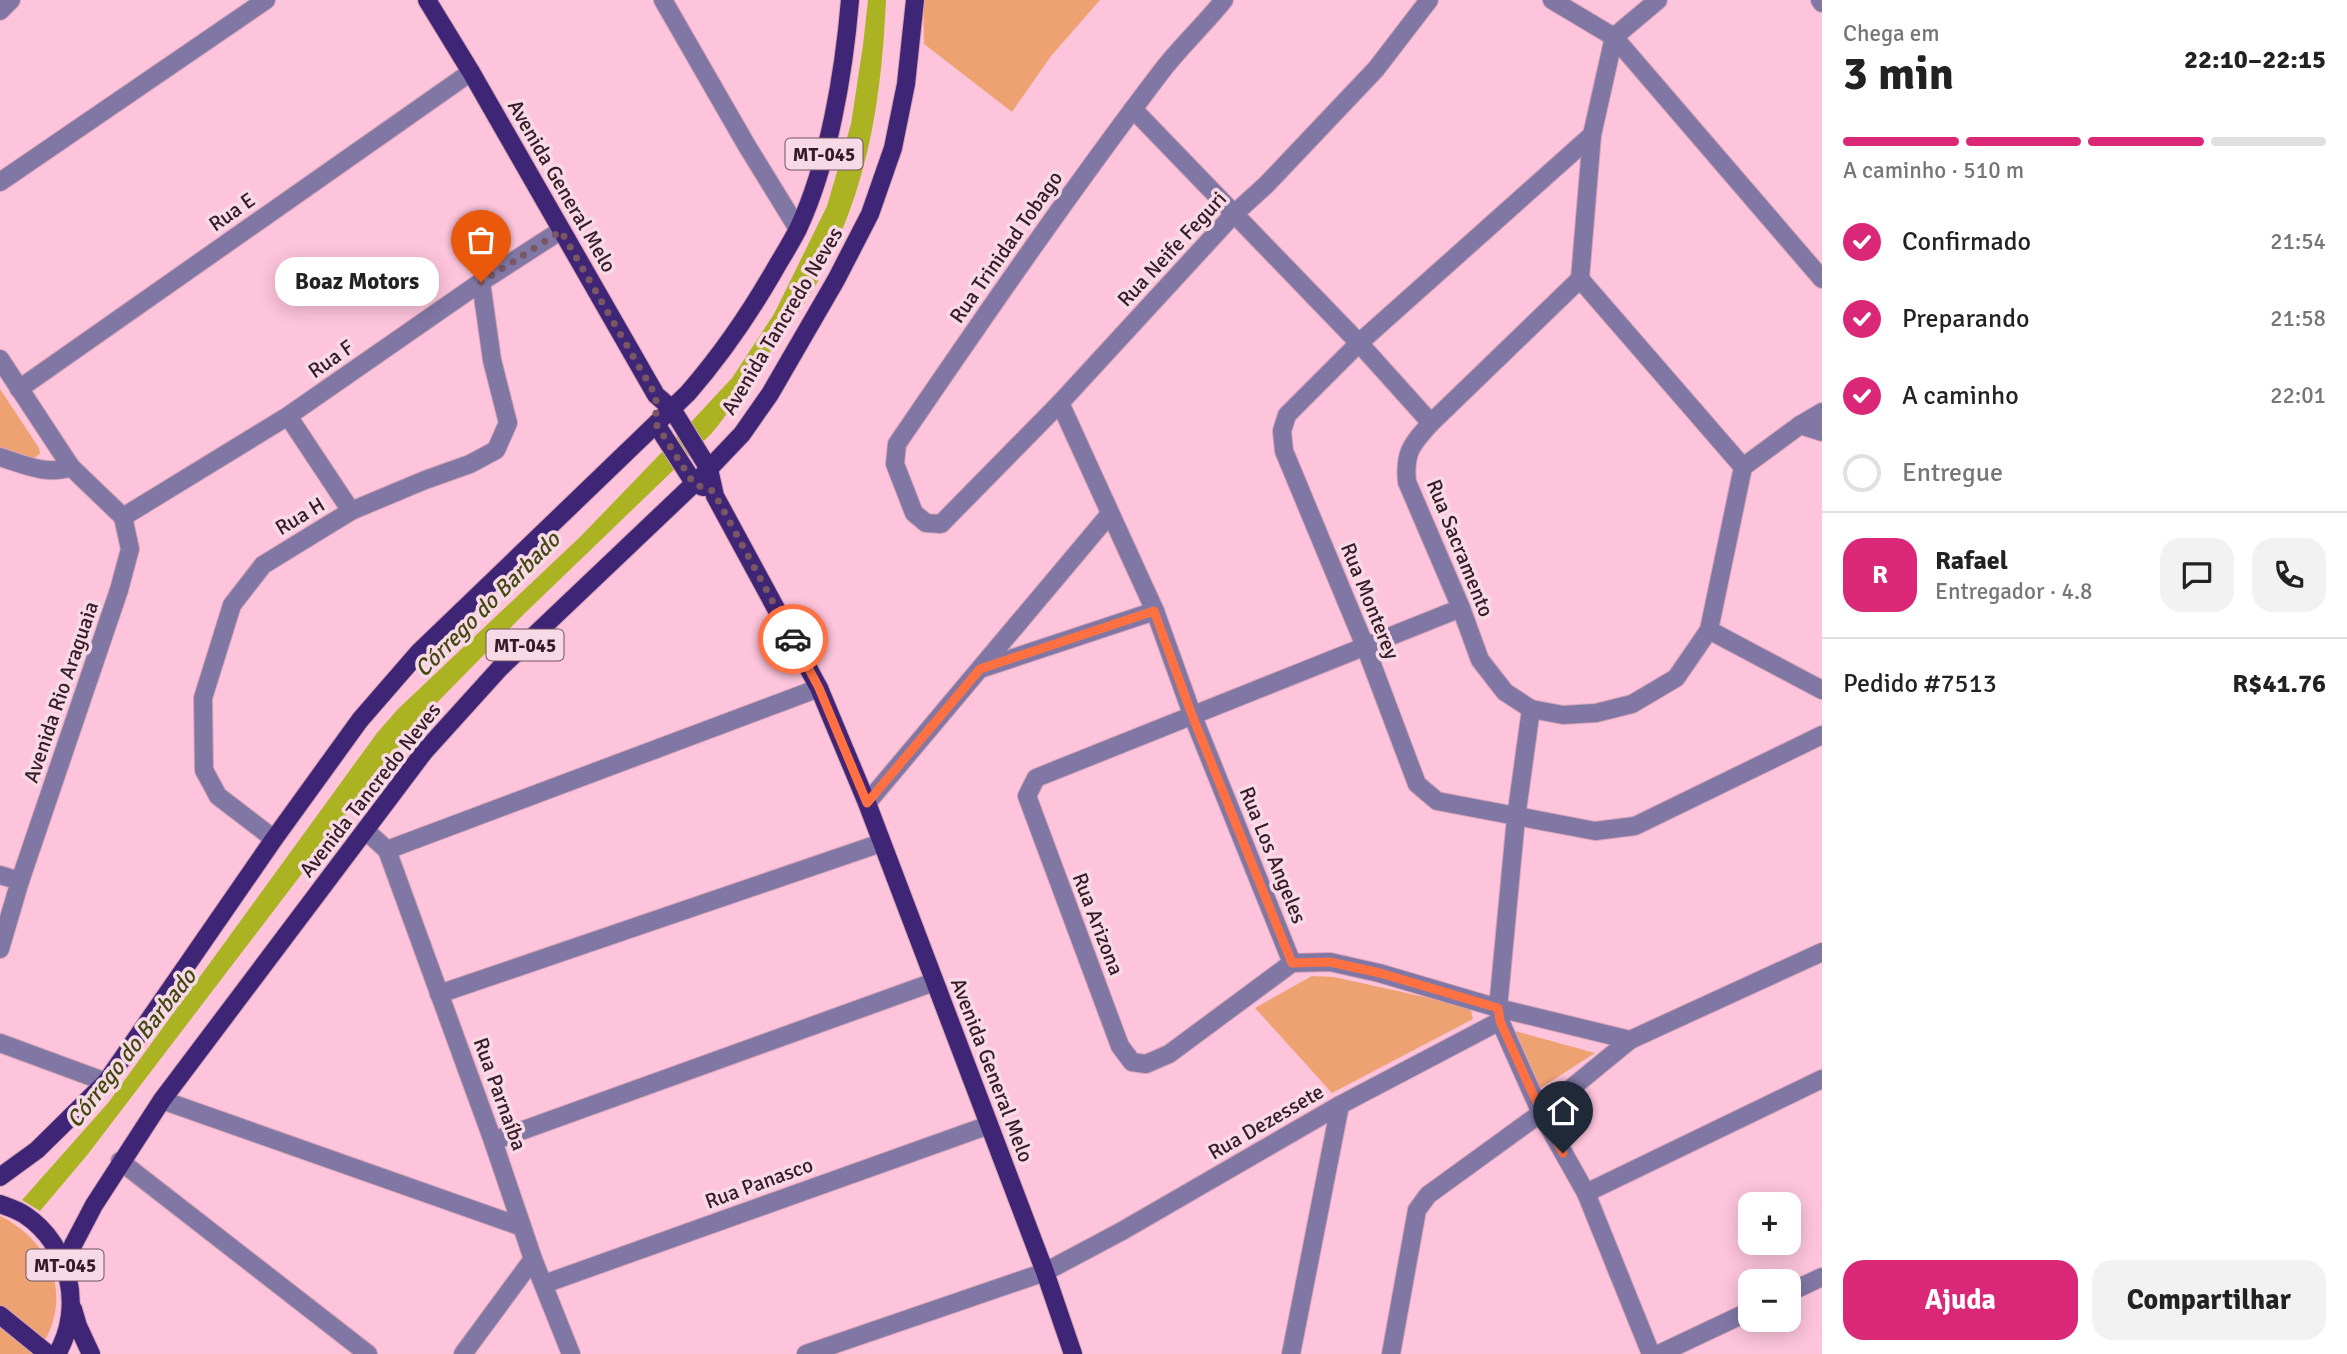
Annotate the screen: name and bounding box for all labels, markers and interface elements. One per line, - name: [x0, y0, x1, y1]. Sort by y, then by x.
- text: Chega em: [1843, 19, 1940, 48]
- text: 22:10–22:15: [2184, 44, 2326, 76]
- text: 3 min: [1843, 46, 1954, 102]
- street label: Avenida General Melo: [502, 95, 622, 277]
- road number: MT-045: [786, 138, 862, 170]
- text: A caminho · 510 m: [1843, 156, 2024, 185]
- street label: Rua Trinidad Tobago: [944, 166, 1068, 328]
- street label: Rua Neife Feguri: [1112, 186, 1232, 312]
- street label: Rua E: [204, 187, 260, 237]
- pin: [451, 210, 511, 282]
- icon: bag: [462, 221, 500, 259]
- street label: Avenida Tancredo Neves: [716, 222, 848, 420]
- icon: check: [1843, 223, 1881, 261]
- text: Confirmado: [1902, 226, 2031, 258]
- text: 21:54: [2270, 227, 2326, 256]
- callout: Boaz Motors: [274, 258, 439, 306]
- text: Boaz Motors: [295, 267, 419, 296]
- icon: check: [1843, 300, 1881, 338]
- text: Preparando: [1902, 303, 2029, 335]
- text: 21:58: [2270, 304, 2326, 333]
- street label: Rua F: [303, 334, 359, 384]
- icon: check: [1843, 377, 1881, 415]
- text: A caminho: [1902, 380, 2019, 412]
- text: 22:01: [2270, 381, 2326, 410]
- text: Entregue: [1902, 457, 2003, 489]
- street label: Rua Sacramento: [1421, 475, 1499, 621]
- street label: Rua H: [271, 491, 329, 541]
- water label: Córrego do Barbado: [409, 525, 567, 683]
- button: chat: [2160, 538, 2234, 612]
- button: phone: [2252, 538, 2326, 612]
- street label: Rua Monterey: [1335, 539, 1405, 663]
- text: Rafael: [1935, 545, 2008, 577]
- text: R: [1872, 559, 1888, 591]
- text: Entregador · 4.8: [1935, 577, 2093, 606]
- street label: Avenida Rio Araguaia: [18, 598, 104, 786]
- courier: [758, 604, 828, 674]
- icon: car: [774, 620, 812, 658]
- road number: MT-045: [486, 630, 564, 660]
- text: Pedido #7513: [1843, 668, 1997, 700]
- text: R$41.76: [2232, 668, 2326, 700]
- street label: Avenida Tancredo Neves: [294, 697, 446, 883]
- street label: Rua Los Angeles: [1234, 783, 1312, 927]
- street label: Rua Arizona: [1067, 869, 1129, 979]
- water label: Córrego do Barbado: [60, 962, 203, 1134]
- street label: Avenida General Melo: [945, 974, 1039, 1166]
- street label: Rua Parnaíba: [468, 1034, 532, 1154]
- street label: Rua Dezessete: [1204, 1078, 1328, 1166]
- pin: [1533, 1081, 1593, 1153]
- icon: home: [1544, 1092, 1582, 1130]
- street label: Rua Panasco: [701, 1151, 817, 1215]
- map controls: [1738, 1192, 1801, 1332]
- button: +: [1738, 1192, 1801, 1255]
- road number: MT-045: [27, 1250, 104, 1280]
- button: Ajuda: [1843, 1260, 2078, 1340]
- button: Compartilhar: [2092, 1260, 2326, 1340]
- button: −: [1738, 1269, 1801, 1332]

